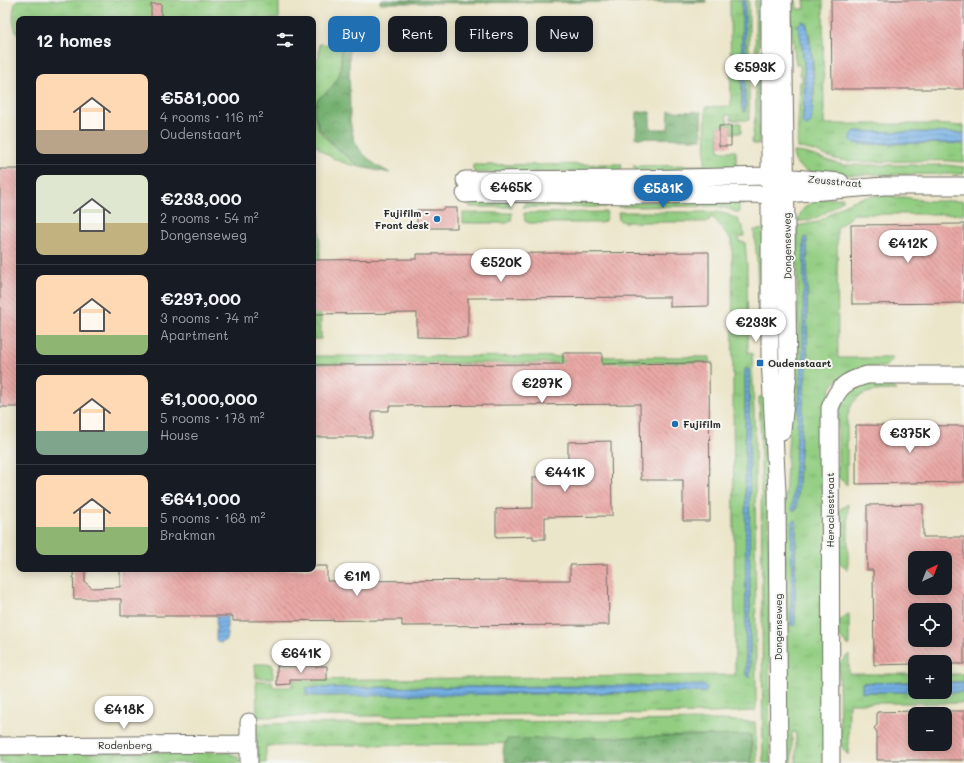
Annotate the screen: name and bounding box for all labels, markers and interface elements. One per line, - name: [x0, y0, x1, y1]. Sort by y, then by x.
- chip: Buy: [328, 16, 380, 52]
- chip: Rent: [388, 16, 447, 52]
- chip: Filters: [455, 16, 528, 52]
- chip: New: [536, 16, 593, 52]
- text: 12 homes: [36, 29, 112, 51]
- icon: filters: [274, 29, 296, 51]
- pin: €593K: [727, 54, 783, 88]
- text: €593K: [734, 58, 776, 75]
- text: €581,000: [160, 86, 240, 108]
- icon: home: [68, 90, 116, 138]
- text: 4 rooms · 116 m²: [160, 108, 263, 125]
- text: Oudenstaart: [160, 125, 241, 142]
- street label: Zeusstraat: [807, 172, 863, 190]
- pin: €465K: [483, 174, 539, 208]
- pin: €581K: [635, 175, 691, 209]
- text: €465K: [490, 178, 532, 195]
- text: €581K: [643, 179, 683, 196]
- text: €233,000: [160, 187, 242, 209]
- icon: home: [68, 191, 116, 239]
- place label: Fujifilm - Front desk: [375, 206, 429, 232]
- text: 2 rooms · 54 m²: [160, 209, 259, 226]
- street label: Dongenseweg: [779, 212, 795, 279]
- marker: Fujifilm - Front desk: [432, 214, 442, 224]
- text: Dongenseweg: [160, 226, 247, 243]
- pin: €412K: [880, 230, 936, 264]
- text: €412K: [888, 234, 928, 251]
- pin: €520K: [473, 249, 529, 283]
- text: €520K: [480, 253, 522, 270]
- text: €297,000: [160, 287, 241, 309]
- icon: home: [68, 291, 116, 339]
- text: 3 rooms · 74 m²: [160, 309, 259, 326]
- pin: €233K: [728, 309, 784, 343]
- text: €233K: [735, 313, 777, 330]
- text: Apartment: [160, 326, 229, 343]
- place label: Oudenstaart: [768, 356, 832, 370]
- marker: Oudenstaart: [755, 358, 765, 368]
- pin: €297K: [514, 370, 570, 404]
- text: €297K: [521, 374, 563, 391]
- text: €1,000,000: [160, 387, 257, 409]
- icon: home: [68, 391, 116, 439]
- text: 5 rooms · 178 m²: [160, 409, 265, 426]
- place label: Fujifilm: [683, 417, 721, 431]
- marker: Fujifilm: [670, 419, 680, 429]
- pin: €375K: [882, 420, 938, 454]
- text: €375K: [889, 424, 931, 441]
- text: House: [160, 426, 198, 443]
- pin: €441K: [537, 459, 593, 493]
- text: €441K: [544, 463, 586, 480]
- street label: Heraclesstraat: [823, 472, 837, 548]
- text: €641,000: [160, 487, 240, 509]
- icon: home: [68, 491, 116, 539]
- text: 5 rooms · 168 m²: [160, 509, 265, 526]
- text: Brakman: [160, 526, 215, 543]
- north arrow: [908, 551, 952, 595]
- map controls: [908, 551, 952, 751]
- pin: €1M: [338, 563, 376, 597]
- text: €1M: [344, 567, 370, 584]
- street label: Dongenseweg: [771, 593, 785, 660]
- button: locate: [908, 603, 952, 647]
- pin: €641K: [273, 640, 329, 674]
- text: €641K: [281, 644, 321, 661]
- button: +: [908, 655, 952, 699]
- pin: €418K: [96, 696, 152, 730]
- text: €418K: [103, 700, 145, 717]
- button: −: [908, 707, 952, 751]
- street label: Rodenberg: [98, 738, 152, 752]

